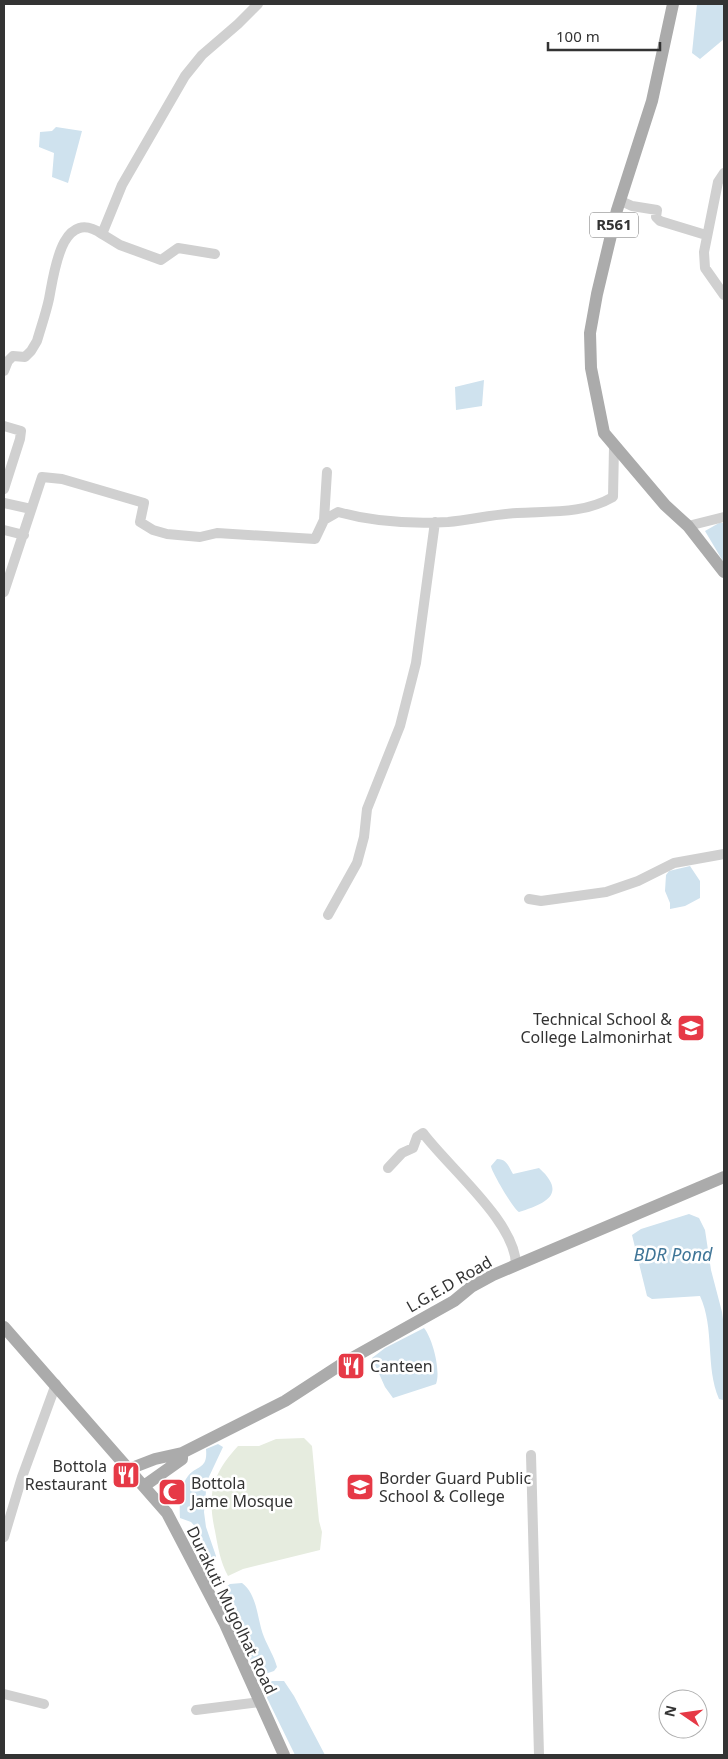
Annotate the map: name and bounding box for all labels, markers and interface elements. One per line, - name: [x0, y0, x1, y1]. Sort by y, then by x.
- scale bar: [548, 20, 660, 52]
- text: 100 m: [556, 26, 600, 46]
- road number: R561: [590, 212, 638, 238]
- place label: Technical School & College Lalmonirhat: [521, 1008, 672, 1048]
- school or university icon: Technical School & College Lalmonirhat: [676, 1013, 706, 1043]
- water label: BDR Pond: [634, 1242, 713, 1266]
- street label: L.G.E.D Road: [402, 1251, 496, 1317]
- restaurant icon: Canteen: [336, 1351, 366, 1381]
- place label: Canteen: [370, 1355, 433, 1377]
- place label: Bottola Restaurant: [25, 1455, 107, 1495]
- restaurant icon: Bottola Restaurant: [111, 1460, 141, 1490]
- place label: Border Guard Public School & College: [379, 1467, 531, 1507]
- place label: Bottola Jame Mosque: [189, 1472, 293, 1512]
- school or university icon: Border Guard Public School & College: [345, 1472, 375, 1502]
- mosque icon: Bottola Jame Mosque: [157, 1477, 187, 1507]
- street label: Durakuti Mugolhat Road: [182, 1522, 282, 1698]
- north arrow: [658, 1689, 708, 1739]
- text: N: [659, 1703, 680, 1719]

